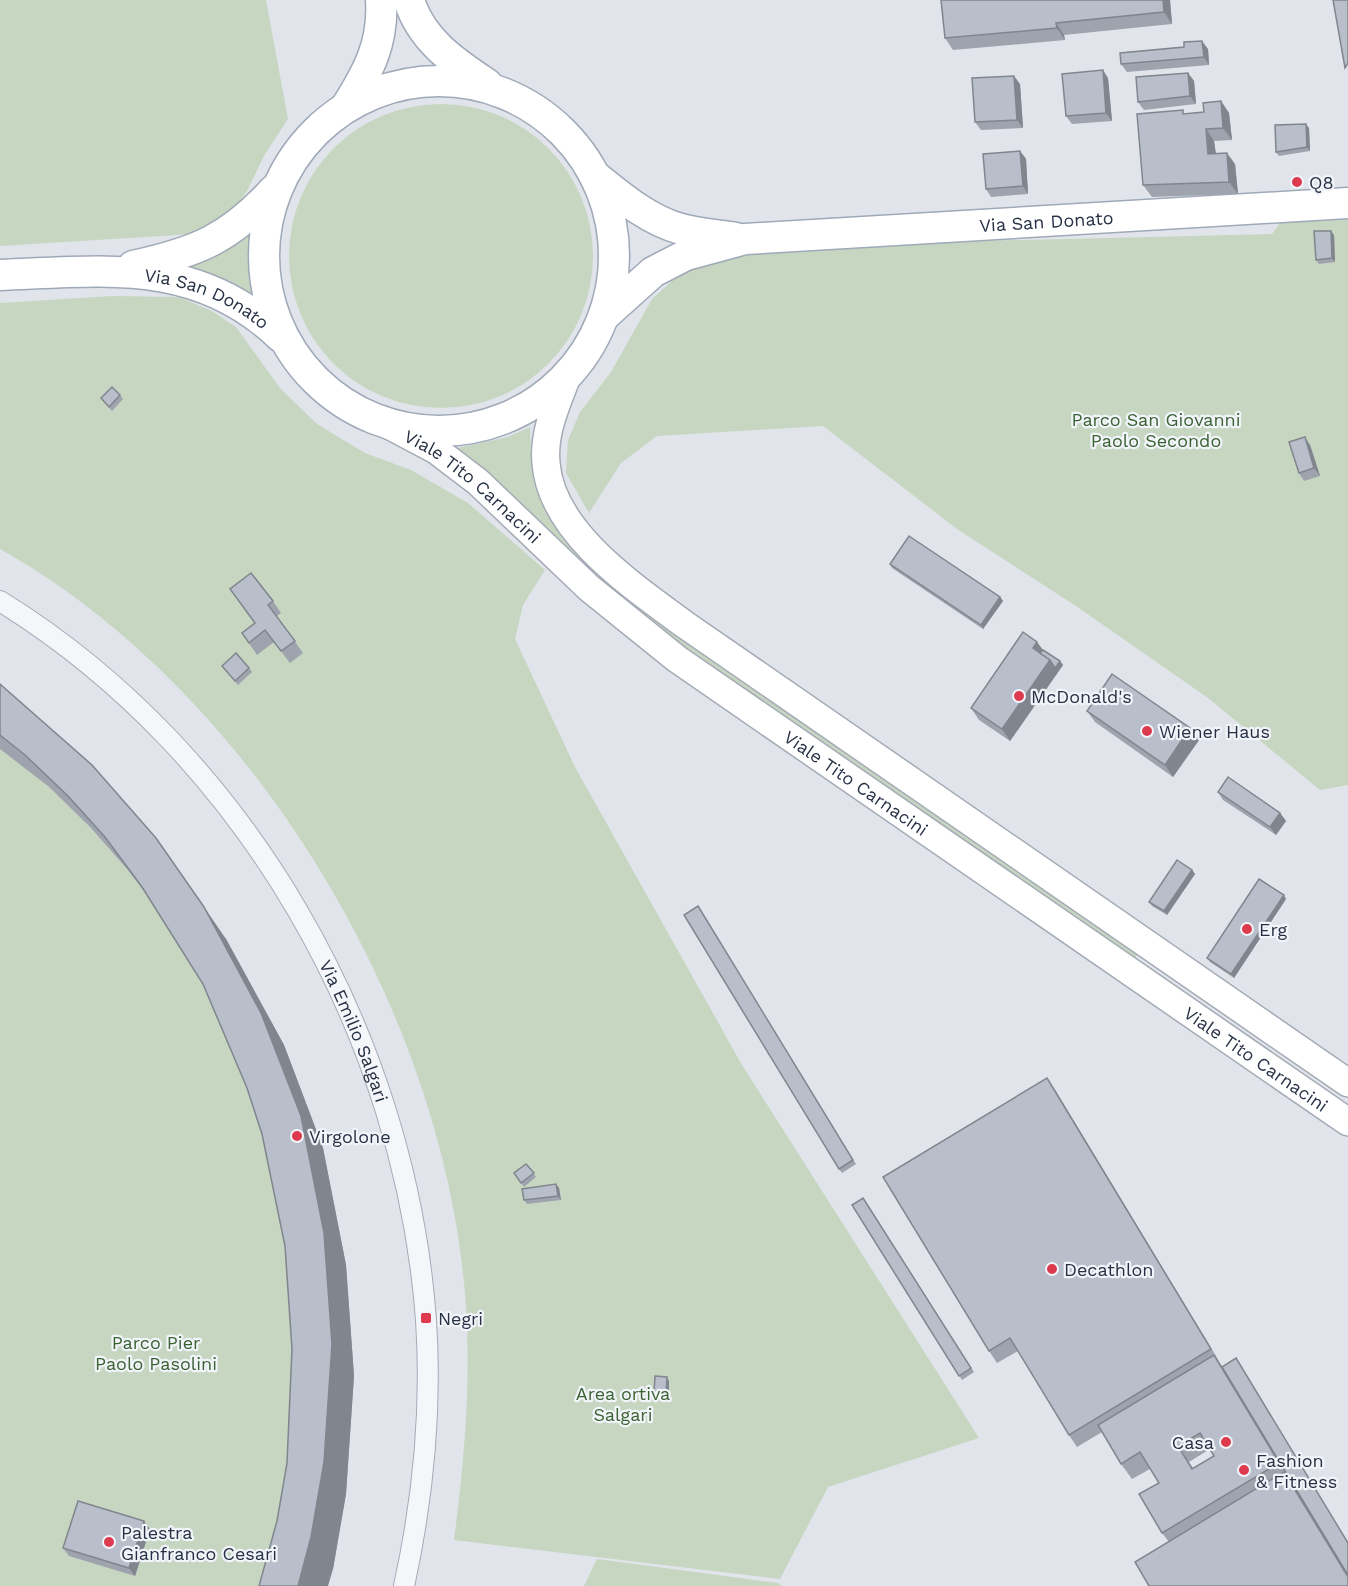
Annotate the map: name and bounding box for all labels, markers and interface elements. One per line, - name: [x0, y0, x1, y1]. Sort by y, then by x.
- place label: Q8: [1309, 172, 1334, 193]
- marker: Q8: [1290, 175, 1304, 189]
- street label: Via San Donato: [979, 207, 1114, 235]
- street label: Via San Donato: [143, 264, 274, 333]
- park label: Parco San Giovanni Paolo Secondo: [1071, 409, 1241, 451]
- street label: Viale Tito Carnacini: [401, 425, 546, 547]
- place label: McDonald's: [1031, 686, 1132, 707]
- marker: McDonald's: [1012, 689, 1026, 703]
- place label: Wiener Haus: [1159, 721, 1270, 742]
- marker: Wiener Haus: [1140, 724, 1154, 738]
- street label: Viale Tito Carnacini: [780, 726, 932, 840]
- place label: Erg: [1259, 919, 1287, 940]
- marker: Erg: [1240, 922, 1254, 936]
- street label: Via Emilio Salgari: [316, 956, 393, 1105]
- street label: Viale Tito Carnacini: [1180, 1002, 1332, 1116]
- place label: Virgolone: [309, 1126, 391, 1147]
- marker: Virgolone: [290, 1129, 304, 1143]
- place label: Decathlon: [1064, 1259, 1153, 1280]
- marker: Decathlon: [1045, 1262, 1059, 1276]
- place label: Negri: [438, 1308, 483, 1329]
- marker: Negri: [419, 1311, 433, 1325]
- park label: Parco Pier Paolo Pasolini: [95, 1332, 217, 1374]
- park label: Area ortiva Salgari: [576, 1383, 670, 1425]
- place label: Casa: [1172, 1432, 1214, 1453]
- marker: Casa: [1219, 1435, 1233, 1449]
- place label: Fashion & Fitness: [1256, 1450, 1337, 1492]
- marker: Fashion & Fitness: [1237, 1463, 1251, 1477]
- place label: Palestra Gianfranco Cesari: [121, 1522, 277, 1564]
- marker: Palestra Gianfranco Cesari: [102, 1535, 116, 1549]

